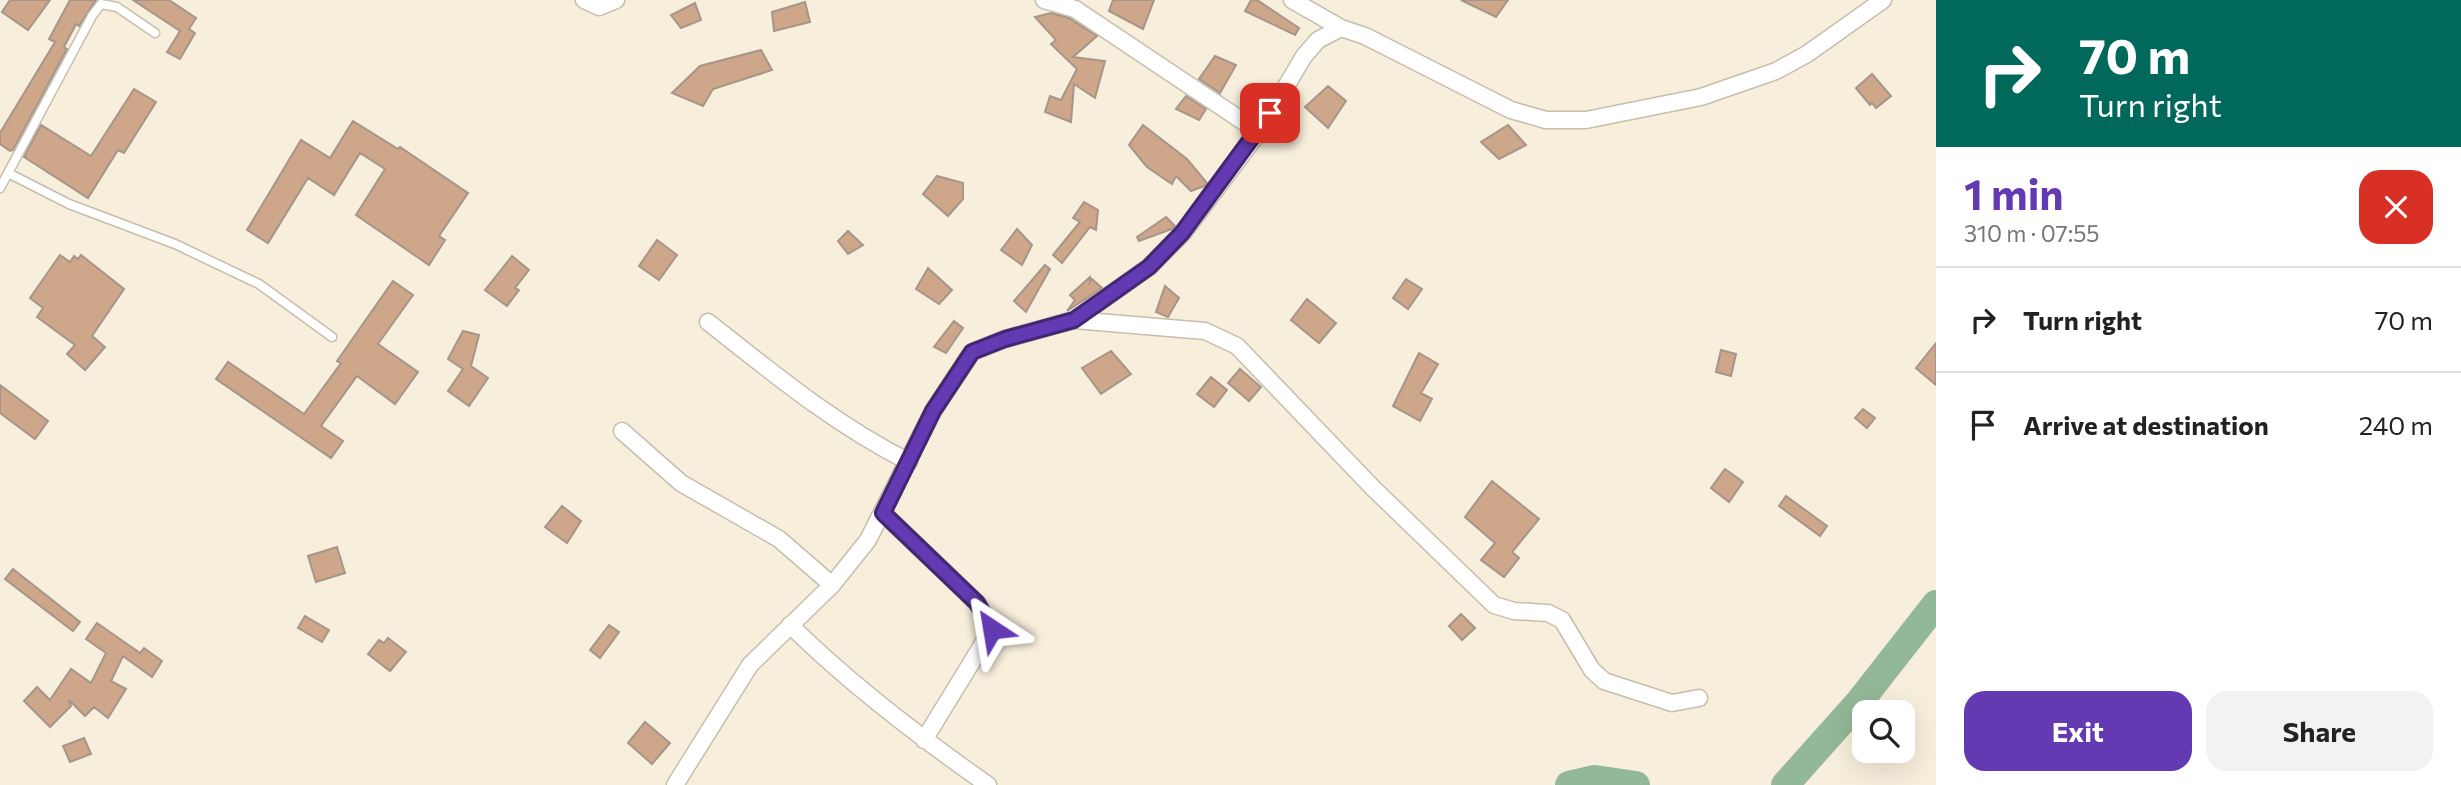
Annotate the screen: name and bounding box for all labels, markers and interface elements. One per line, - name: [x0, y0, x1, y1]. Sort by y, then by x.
- text: 70 m: [2079, 24, 2190, 84]
- icon: right: [1964, 28, 2055, 119]
- pin: [1240, 83, 1300, 143]
- text: Turn right: [2079, 84, 2222, 124]
- icon: arrive: [1251, 94, 1289, 132]
- text: 1 min: [1964, 167, 2064, 219]
- button: close: [2359, 170, 2433, 244]
- text: 310 m · 07:55: [1964, 219, 2100, 247]
- icon: right: [1964, 301, 2002, 339]
- text: Turn right: [2023, 304, 2142, 335]
- text: 70 m: [2375, 304, 2433, 335]
- icon: arrive: [1964, 406, 2002, 444]
- text: Arrive at destination: [2023, 409, 2269, 440]
- text: 240 m: [2359, 409, 2433, 440]
- position arrow: [955, 592, 1029, 666]
- button: Exit: [1964, 691, 2192, 771]
- button: Share: [2206, 691, 2433, 771]
- map controls: [1852, 700, 1915, 763]
- button: search: [1852, 700, 1915, 763]

